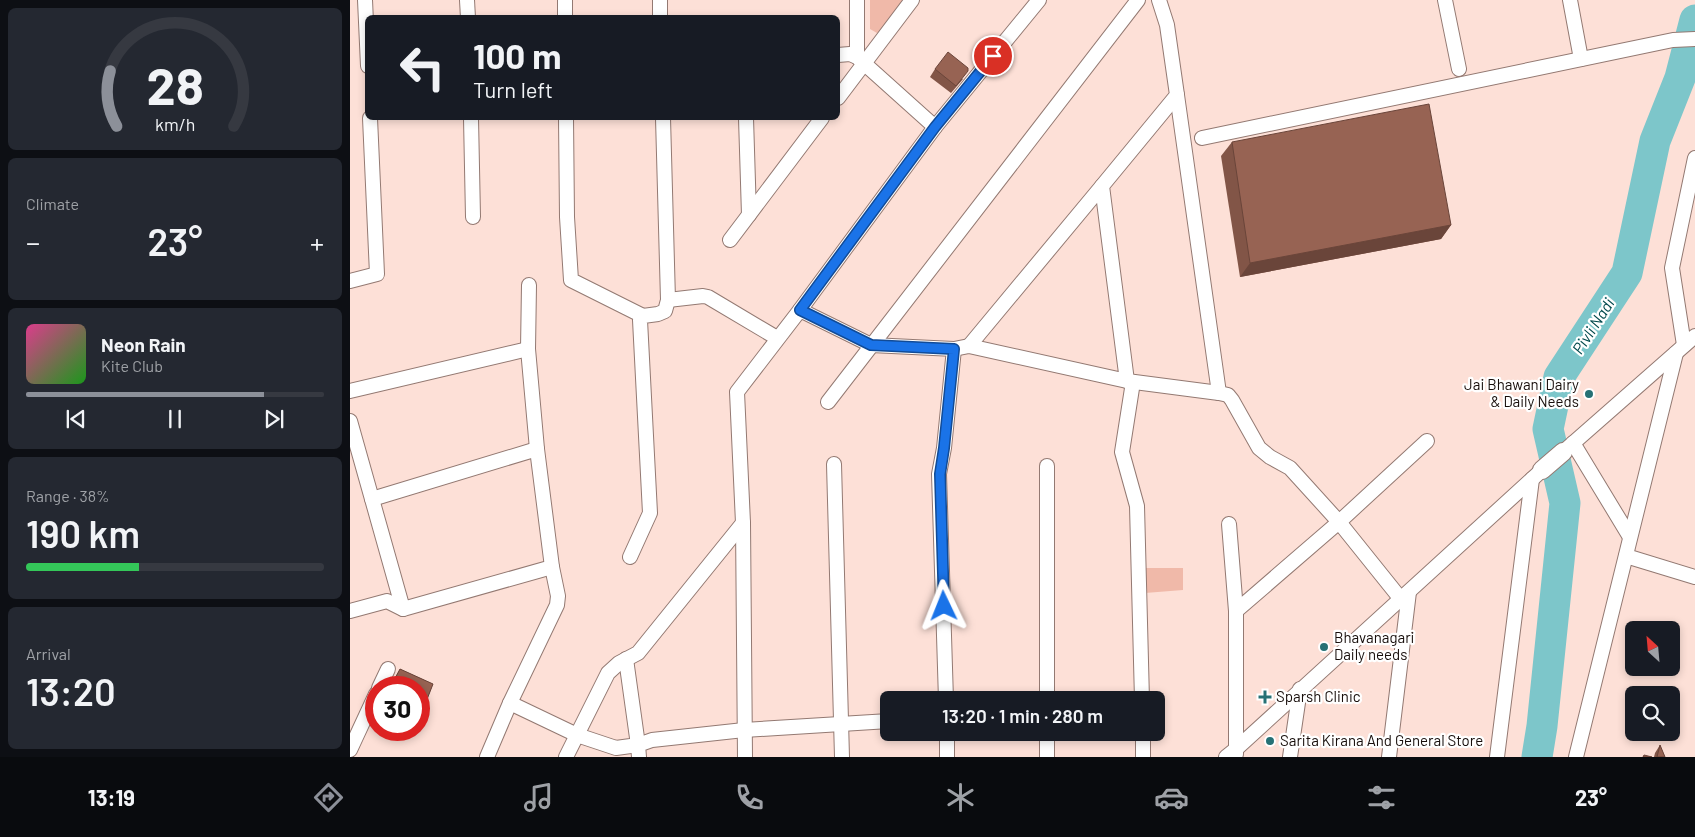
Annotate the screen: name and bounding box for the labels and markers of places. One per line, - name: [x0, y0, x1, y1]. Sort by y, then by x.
- pin: [972, 35, 1014, 77]
- place label: Jai Bhawani Dairy & Daily Needs: [1464, 375, 1579, 410]
- marker: Jai Bhawani Dairy & Daily Needs: [1583, 388, 1595, 400]
- place label: Bhavanagari Daily needs: [1334, 628, 1414, 663]
- marker: Bhavanagari Daily needs: [1318, 641, 1330, 653]
- place label: Sparsh Clinic: [1276, 687, 1361, 705]
- marker: Sparsh Clinic: [1258, 690, 1272, 704]
- place label: Sarita Kirana And General Store: [1280, 731, 1483, 749]
- marker: Sarita Kirana And General Store: [1264, 735, 1276, 747]

